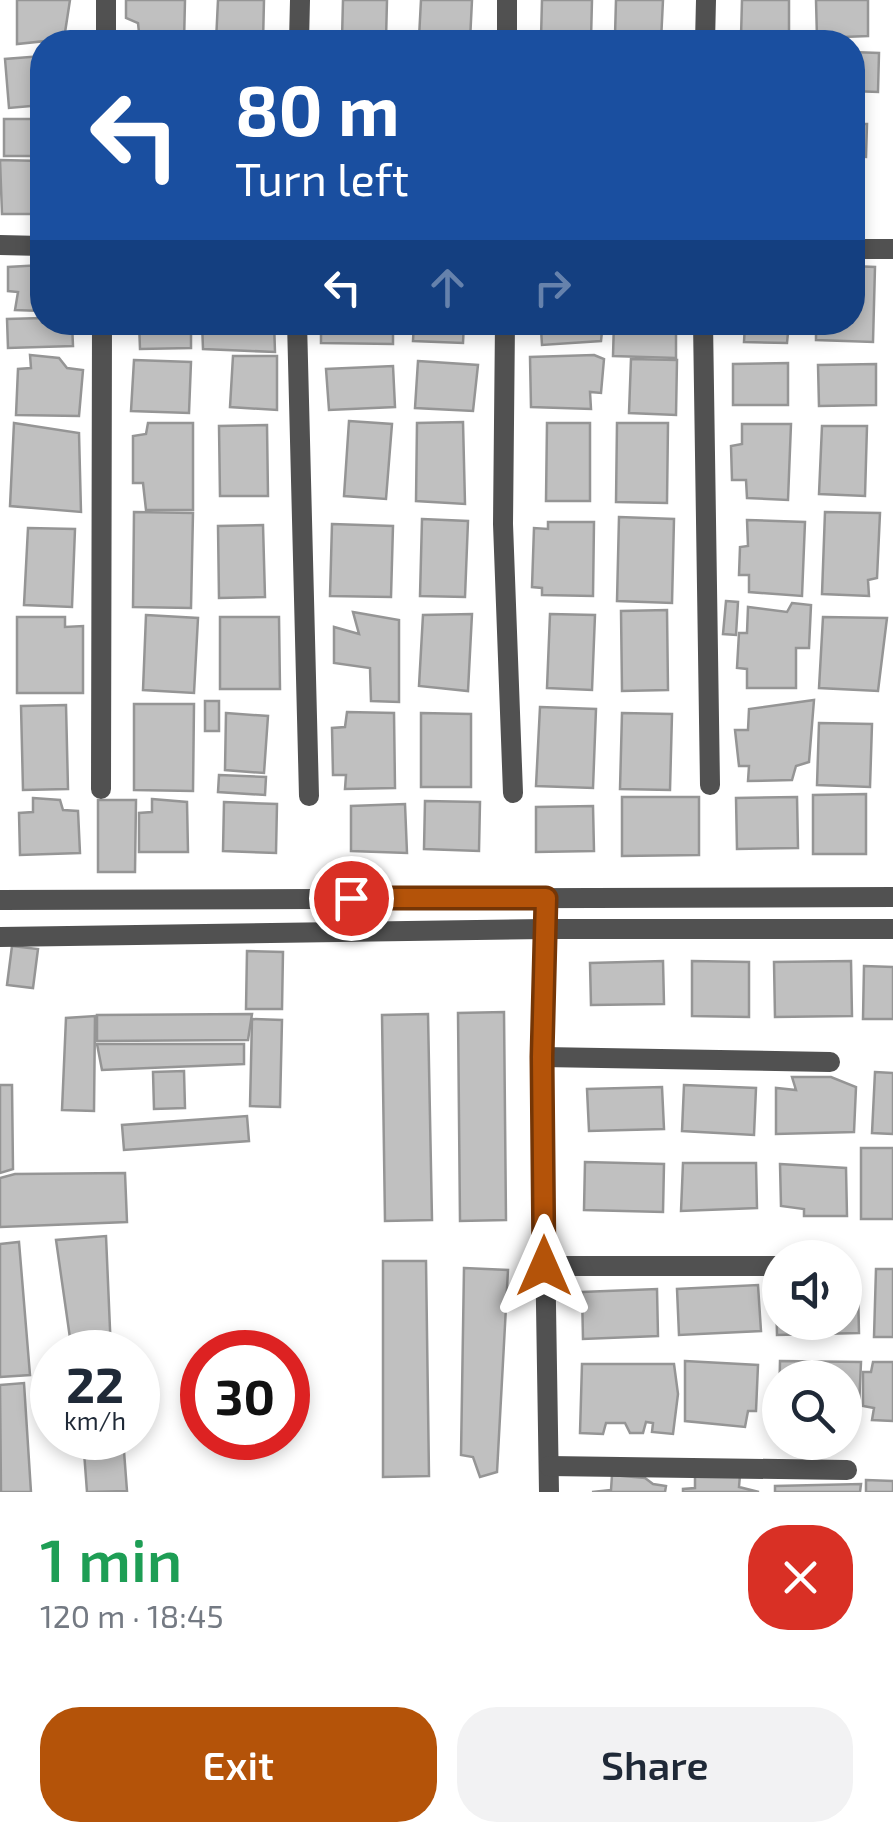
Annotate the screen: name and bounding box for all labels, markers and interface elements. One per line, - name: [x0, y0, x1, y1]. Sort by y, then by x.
- text: 80 m: [235, 66, 400, 150]
- icon: left: [70, 70, 200, 200]
- text: Turn left: [235, 151, 409, 205]
- icon: left: [315, 260, 370, 315]
- icon: ahead: [420, 260, 475, 315]
- icon: right: [525, 260, 580, 315]
- pin: [309, 856, 394, 941]
- icon: arrive: [324, 871, 379, 926]
- position arrow: [492, 1214, 596, 1318]
- map controls: [762, 1240, 862, 1460]
- button: sound: [762, 1240, 862, 1340]
- speed limit sign: 30: [180, 1330, 310, 1460]
- text: 22: [66, 1353, 124, 1413]
- button: search: [762, 1360, 862, 1460]
- text: km/h: [64, 1405, 126, 1435]
- text: 1 min: [40, 1522, 182, 1594]
- button: close: [748, 1525, 853, 1630]
- text: 120 m · 18:45: [40, 1596, 224, 1634]
- button: Exit: [40, 1707, 437, 1822]
- button: Share: [457, 1707, 853, 1822]

